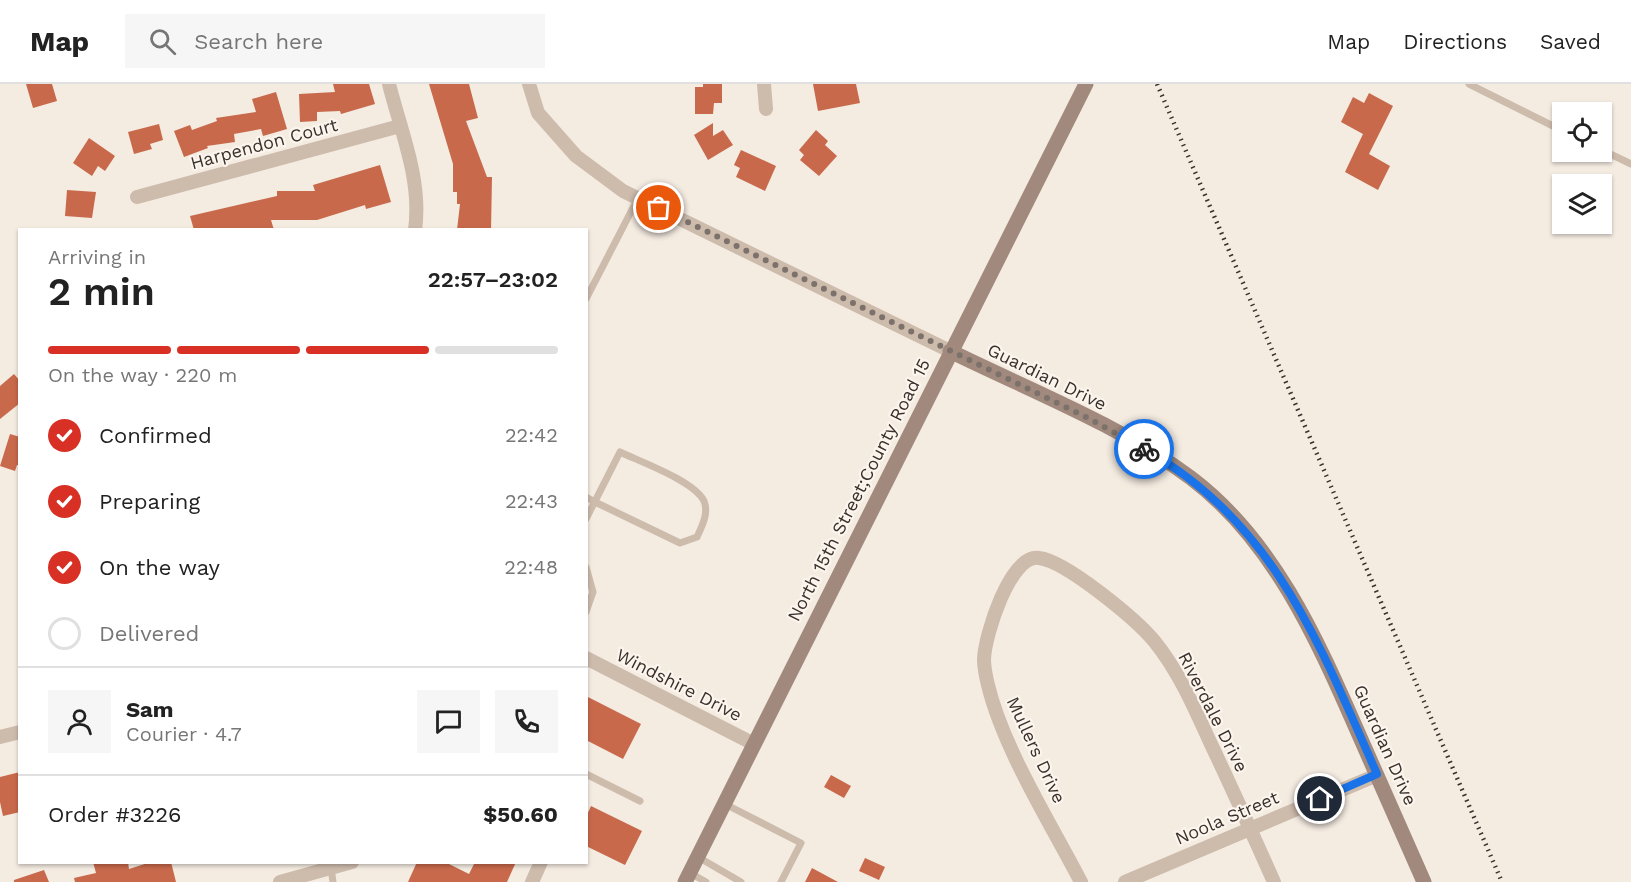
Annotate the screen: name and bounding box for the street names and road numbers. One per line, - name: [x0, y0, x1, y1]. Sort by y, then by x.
- street label: Harpendon Court: [188, 114, 340, 173]
- street label: Guardian Drive: [984, 339, 1110, 414]
- street label: North 15th Street;County Road 15: [783, 355, 934, 625]
- street label: Windshire Drive: [613, 644, 746, 725]
- street label: Riverdale Drive: [1174, 648, 1253, 775]
- street label: Guardian Drive: [1349, 681, 1421, 808]
- street label: Mullers Drive: [1003, 693, 1070, 806]
- street label: Noola Street: [1172, 786, 1282, 849]

